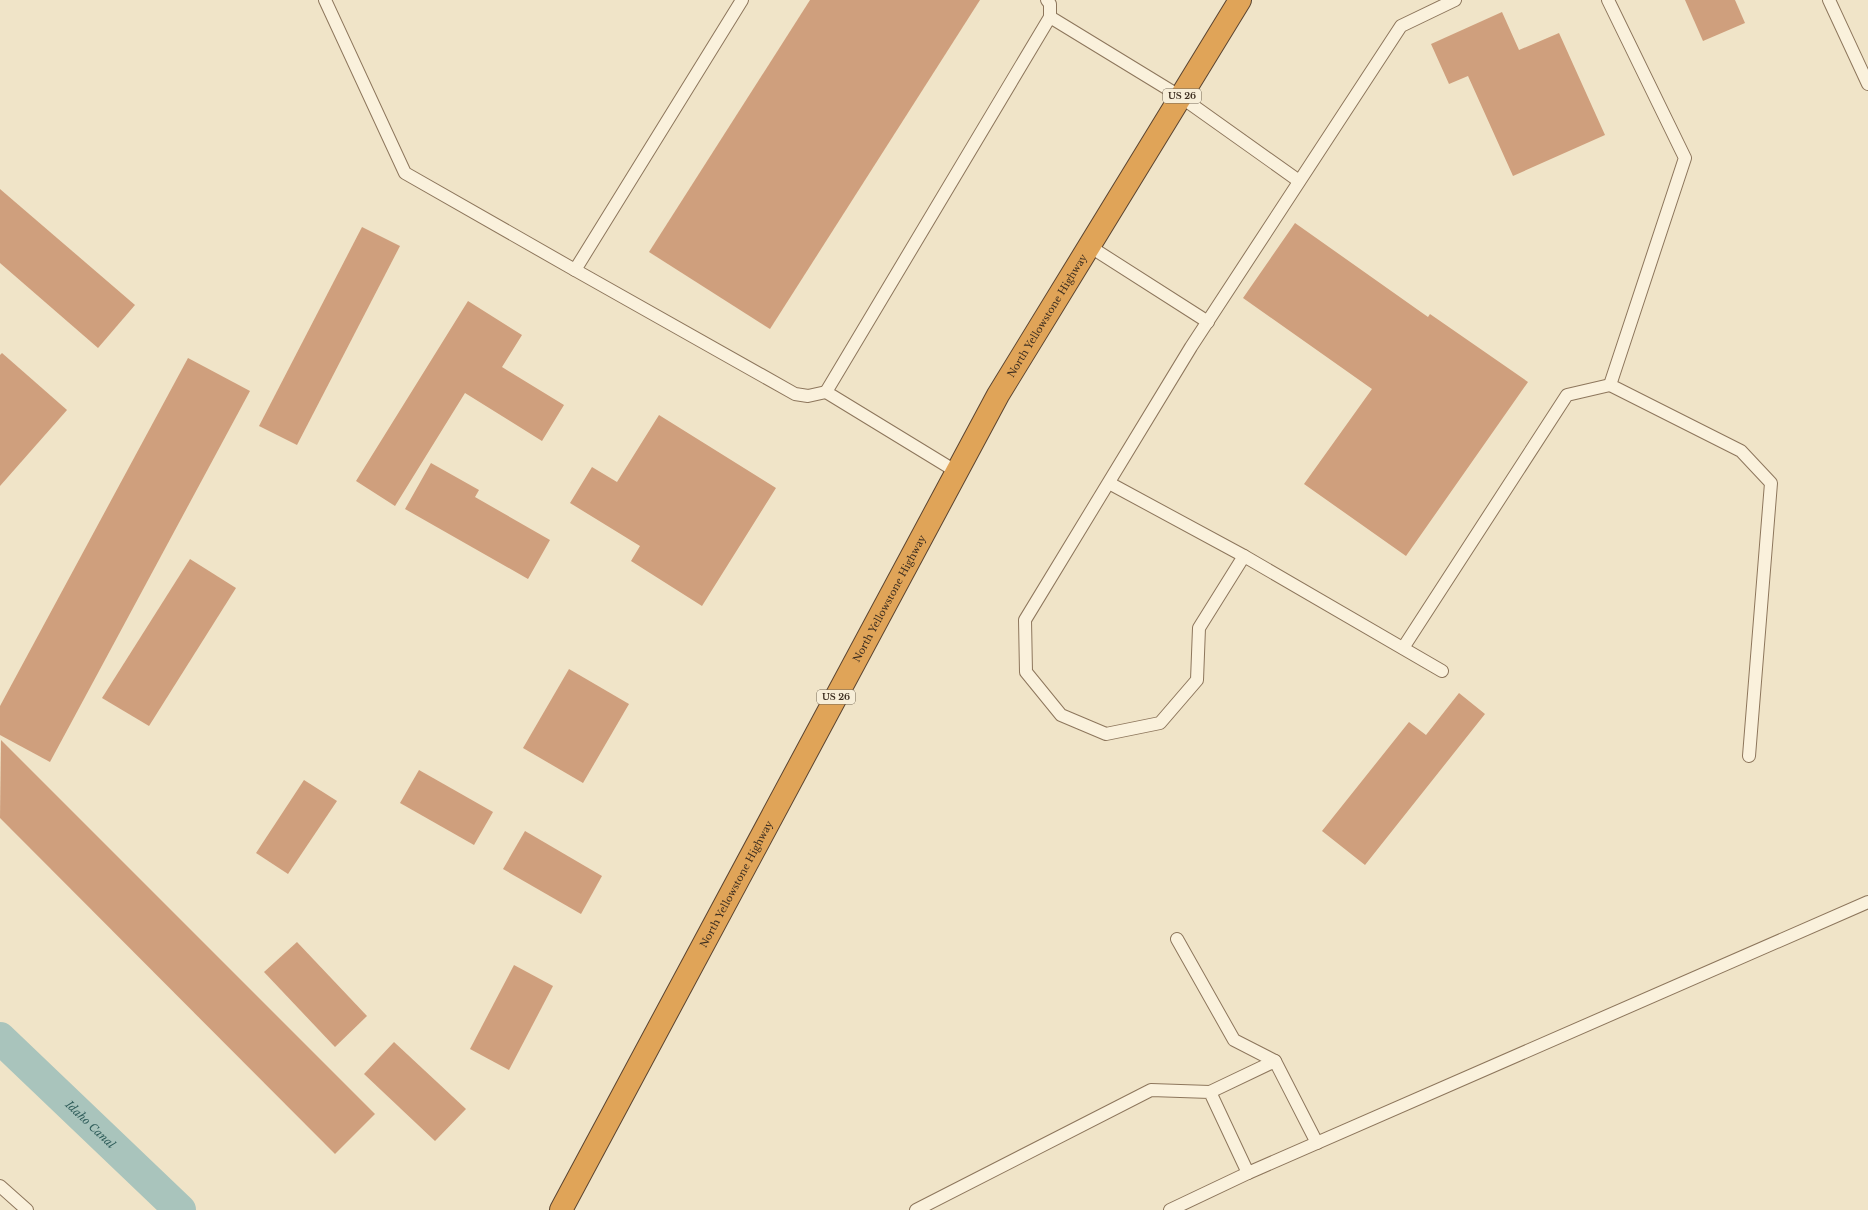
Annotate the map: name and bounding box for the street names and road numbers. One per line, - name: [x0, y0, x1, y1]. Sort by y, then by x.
- road number: US 26: [1163, 89, 1201, 103]
- street label: North Yellowstone Highway: [1004, 251, 1090, 380]
- street label: North Yellowstone Highway: [850, 532, 929, 664]
- road number: US 26: [817, 690, 855, 704]
- street label: North Yellowstone Highway: [697, 818, 776, 950]

